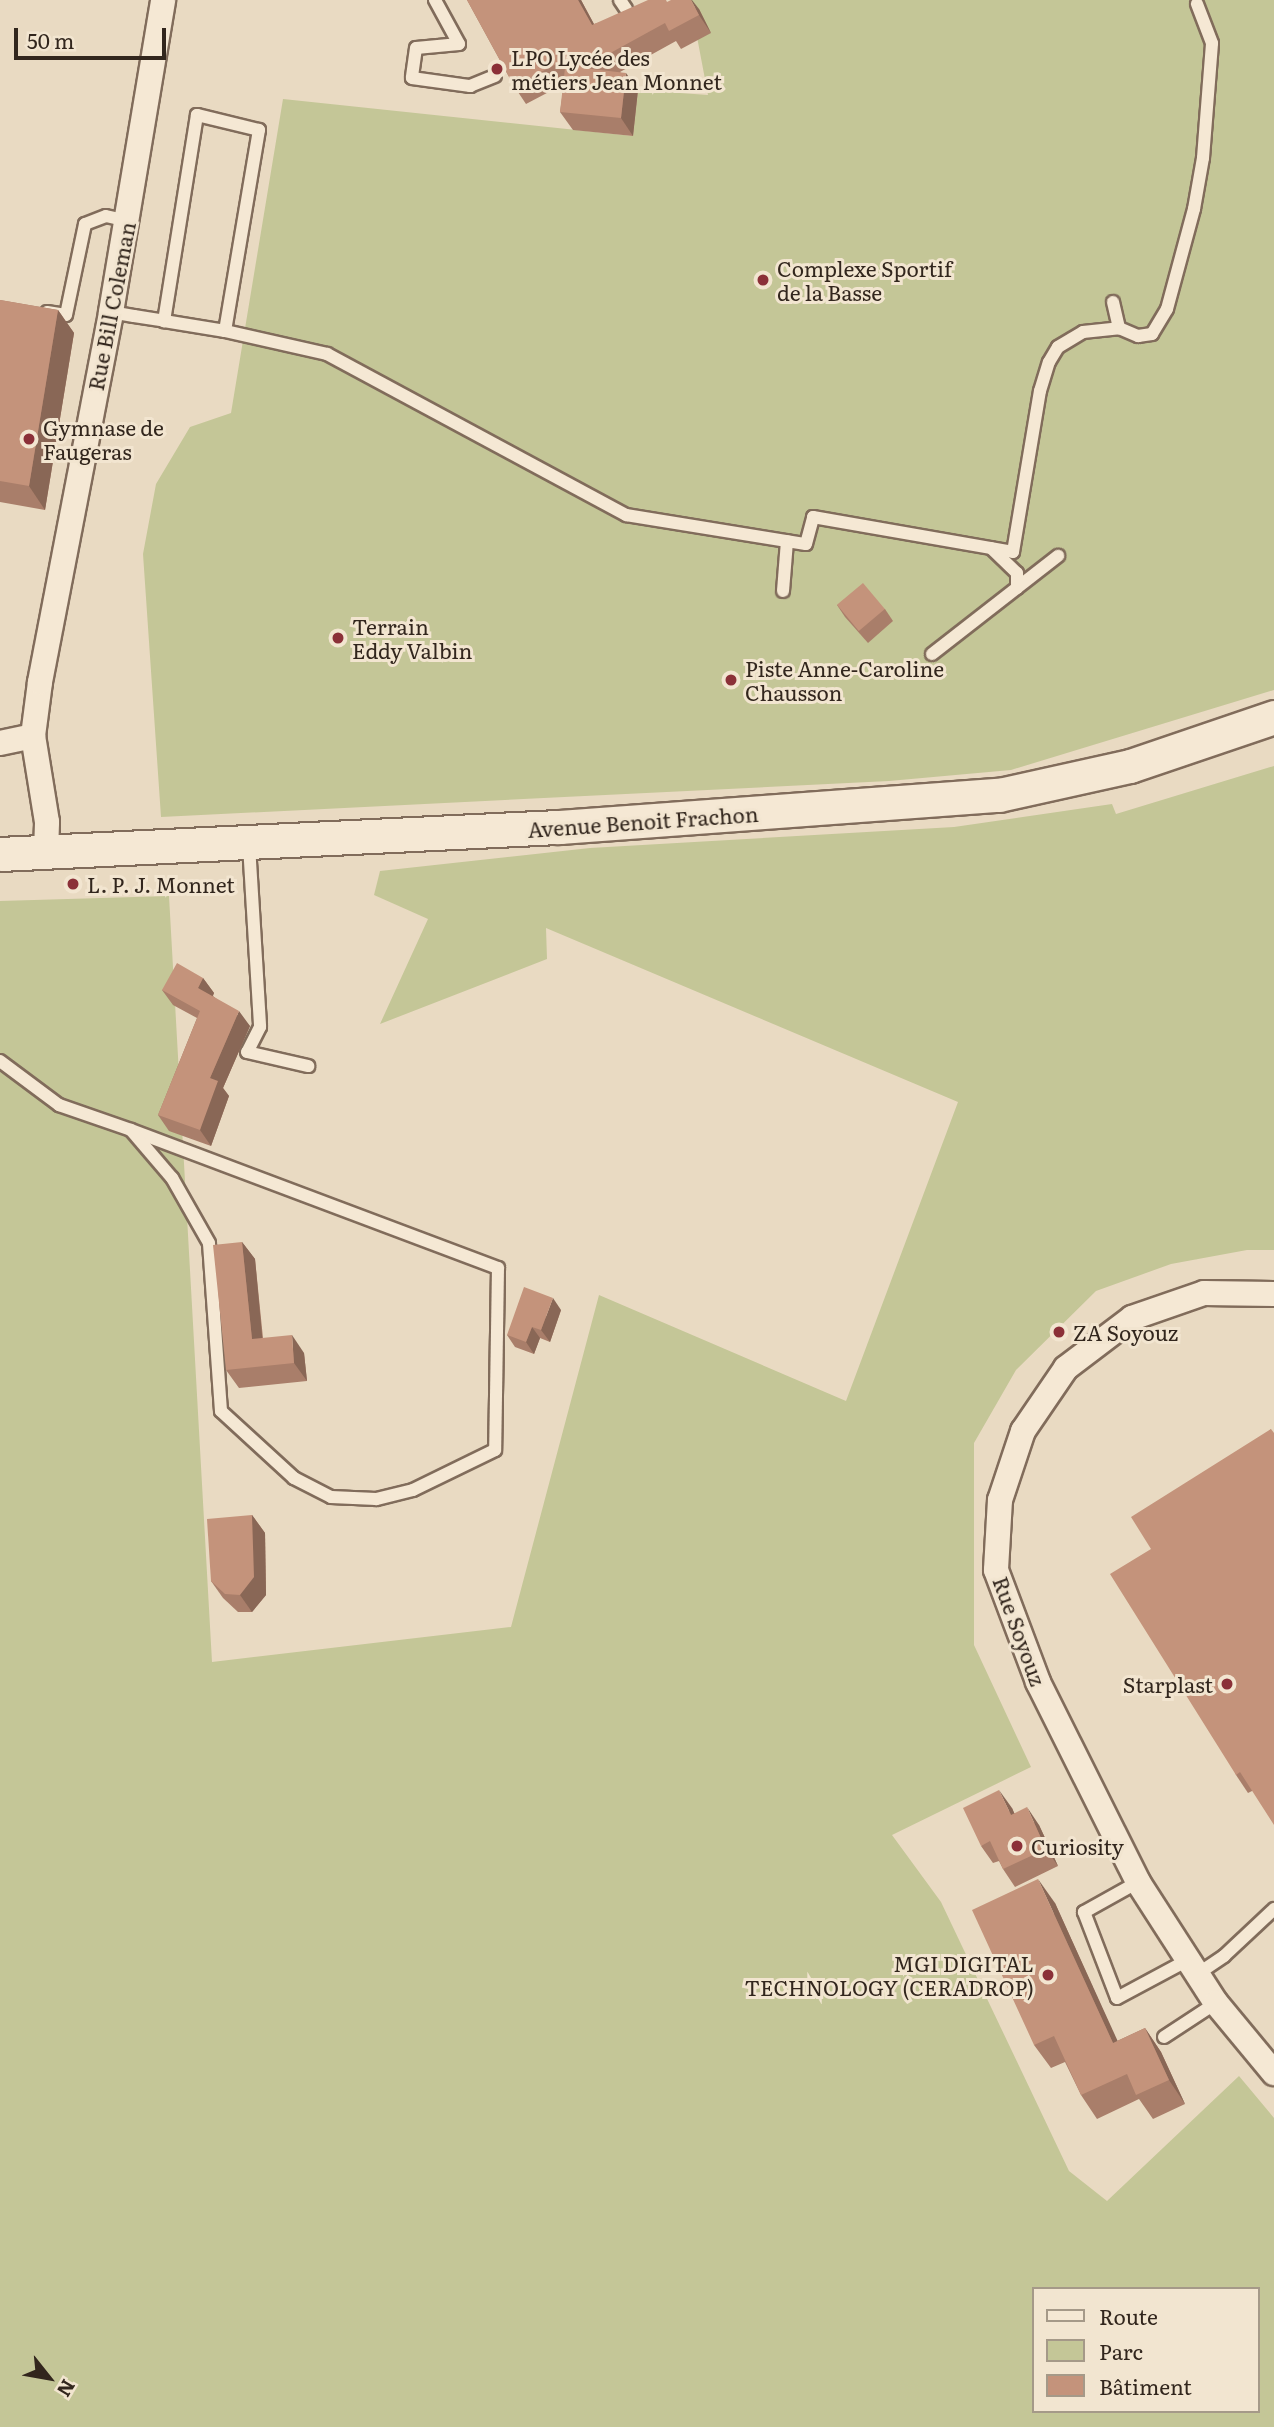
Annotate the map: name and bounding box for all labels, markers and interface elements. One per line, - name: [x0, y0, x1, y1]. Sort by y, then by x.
- scale bar: [18, 14, 170, 58]
- text: 50 m: [27, 24, 74, 55]
- place label: LPO Lycée des métiers Jean Monnet: [511, 44, 722, 94]
- marker: LPO Lycée des métiers Jean Monnet: [489, 61, 505, 77]
- street label: Rue Bill Coleman: [82, 219, 140, 393]
- place label: Complexe Sportif de la Basse: [777, 255, 952, 305]
- marker: Complexe Sportif de la Basse: [755, 272, 771, 288]
- place label: Gymnase de Faugeras: [43, 414, 164, 464]
- marker: Gymnase de Faugeras: [21, 431, 37, 447]
- place label: Terrain Eddy Valbin: [352, 613, 473, 663]
- marker: Terrain Eddy Valbin: [330, 630, 346, 646]
- place label: Piste Anne-Caroline Chausson: [745, 655, 944, 705]
- marker: Piste Anne-Caroline Chausson: [723, 672, 739, 688]
- street label: Avenue Benoit Frachon: [527, 800, 759, 842]
- place label: L. P. J. Monnet: [87, 871, 235, 897]
- marker: L. P. J. Monnet: [65, 876, 81, 892]
- place label: ZA Soyouz: [1073, 1319, 1178, 1345]
- marker: ZA Soyouz: [1051, 1324, 1067, 1340]
- street label: Rue Soyouz: [989, 1573, 1051, 1689]
- place label: Starplast: [1123, 1671, 1213, 1697]
- marker: Starplast: [1219, 1676, 1235, 1692]
- place label: Curiosity: [1031, 1833, 1124, 1859]
- marker: Curiosity: [1009, 1838, 1025, 1854]
- place label: MGI DIGITAL TECHNOLOGY (CERADROP): [745, 1950, 1034, 2000]
- marker: MGI DIGITAL TECHNOLOGY (CERADROP): [1040, 1967, 1056, 1983]
- legend: [1032, 2287, 1260, 2413]
- text: Route: [1099, 2300, 1158, 2331]
- text: Parc: [1099, 2335, 1143, 2366]
- north arrow: [14, 2343, 84, 2413]
- text: Bâtiment: [1099, 2370, 1192, 2401]
- text: N: [51, 2375, 83, 2403]

